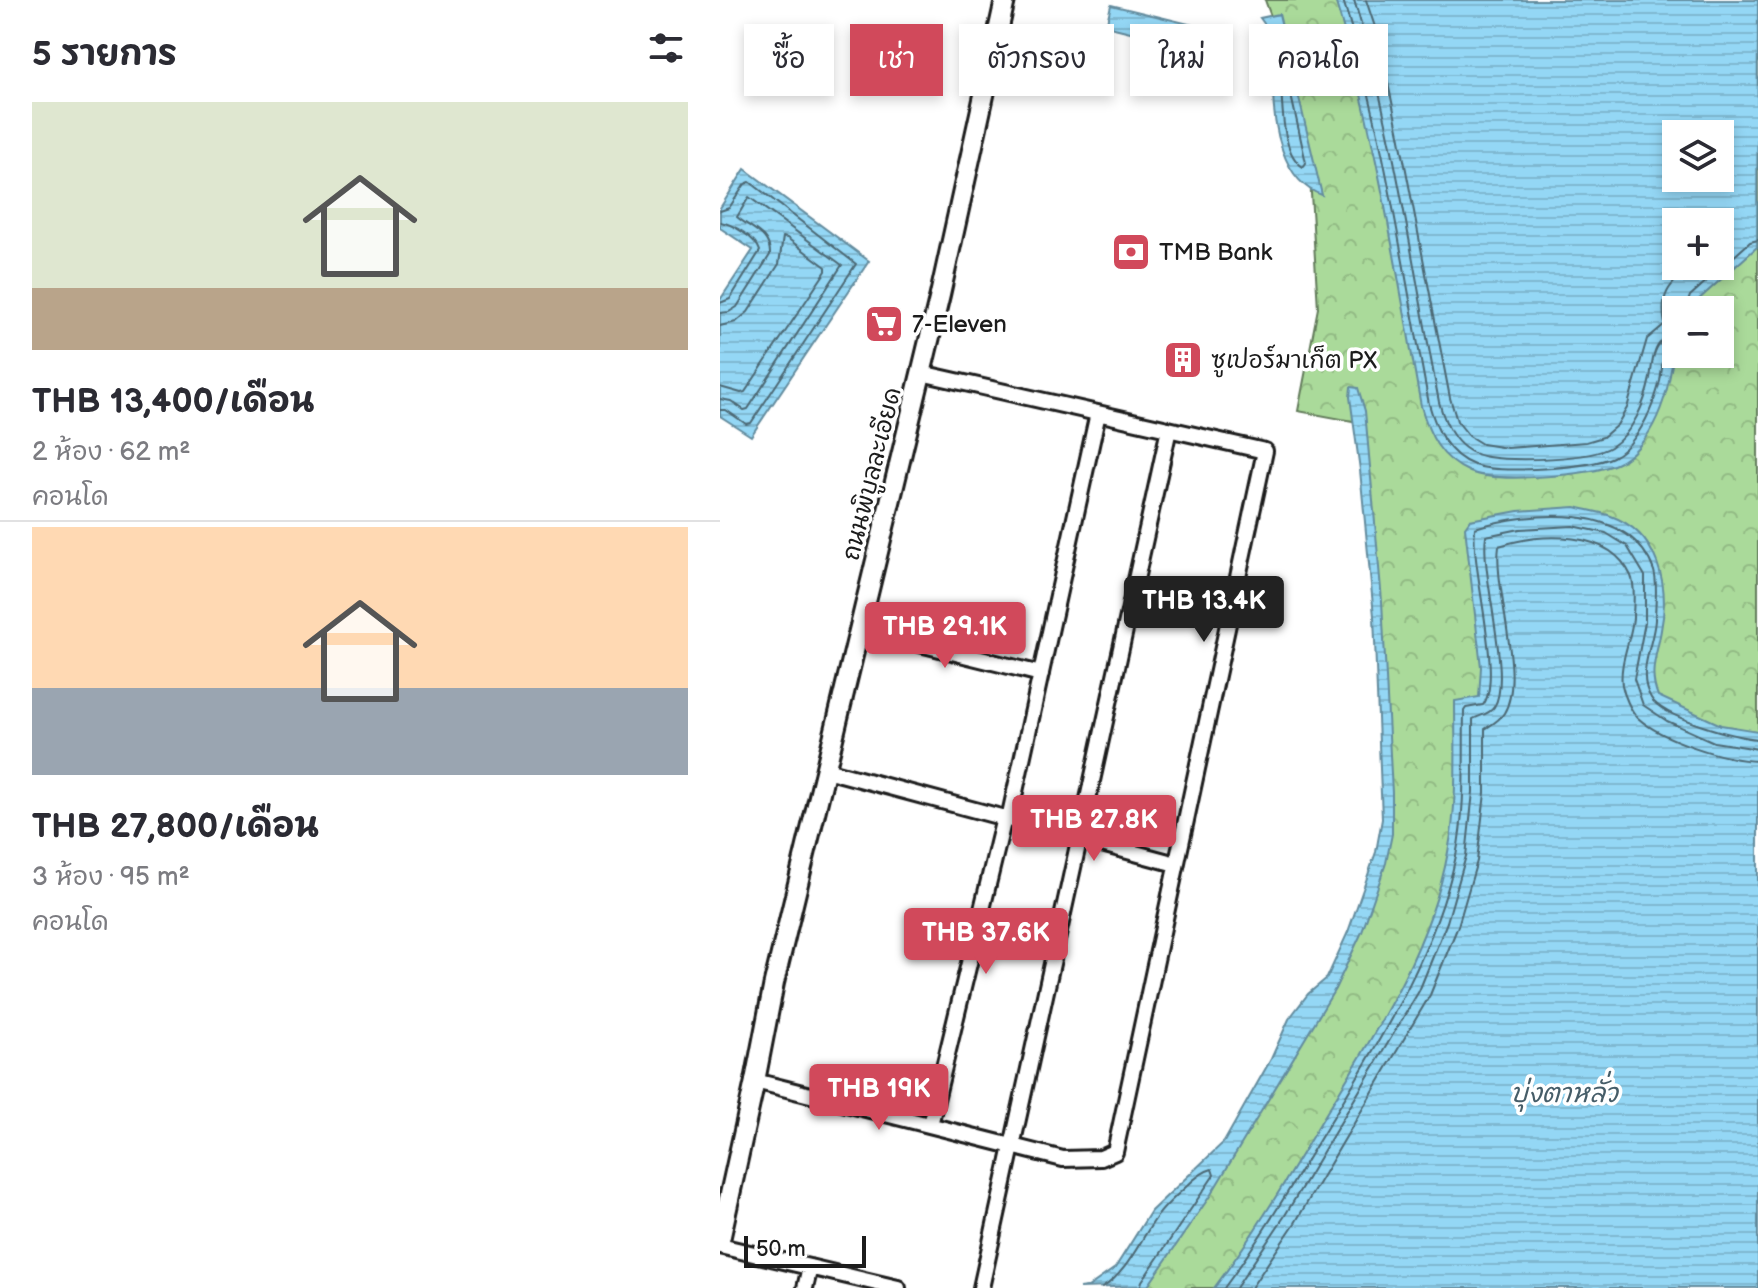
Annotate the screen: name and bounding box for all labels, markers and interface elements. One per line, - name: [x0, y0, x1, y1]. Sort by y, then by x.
- chip: ซื้อ: [744, 24, 834, 96]
- chip: เช่า: [850, 24, 943, 96]
- chip: ตัวกรอง: [959, 24, 1114, 96]
- chip: ใหม่: [1130, 24, 1233, 96]
- chip: คอนโด: [1249, 24, 1388, 96]
- icon: filters: [644, 26, 688, 70]
- text: 5 รายการ: [32, 34, 177, 75]
- map controls: [1662, 120, 1734, 368]
- button: layers: [1662, 120, 1734, 192]
- icon: home: [288, 154, 432, 298]
- button: +: [1662, 208, 1734, 280]
- bank icon: TMB Bank: [1110, 231, 1152, 273]
- place label: TMB Bank: [1159, 238, 1273, 267]
- button: −: [1662, 296, 1734, 368]
- supermarket icon: 7-Eleven: [863, 303, 905, 345]
- place label: 7-Eleven: [912, 310, 1007, 339]
- building icon: ซูเปอร์มาเก็ต PX: [1162, 339, 1204, 381]
- place label: ซูเปอร์มาเก็ต PX: [1211, 344, 1377, 378]
- text: THB 13,400/เดือน: [32, 381, 314, 422]
- street label: ถนนพิบูลละเอียด: [836, 384, 910, 564]
- text: 2 ห้อง · 62 m²: [32, 437, 190, 468]
- text: คอนโด: [32, 482, 109, 513]
- pin: THB 13.4K: [1112, 576, 1296, 644]
- icon: home: [288, 579, 432, 723]
- text: THB 13.4K: [1142, 586, 1266, 617]
- pin: THB 29.1K: [853, 602, 1037, 670]
- text: THB 29.1K: [883, 612, 1007, 643]
- pin: THB 27.8K: [1002, 795, 1186, 863]
- text: THB 27.8K: [1030, 805, 1158, 836]
- text: THB 27,800/เดือน: [32, 806, 319, 847]
- text: 3 ห้อง · 95 m²: [32, 862, 190, 893]
- text: คอนโด: [32, 907, 109, 938]
- pin: THB 37.6K: [894, 908, 1078, 976]
- text: THB 37.6K: [922, 918, 1050, 949]
- pin: THB 19K: [805, 1064, 953, 1132]
- water label: บุ่งตาหลั่ว: [1511, 1070, 1620, 1113]
- text: THB 19K: [827, 1074, 931, 1105]
- scale bar: [744, 1232, 866, 1268]
- text: 50 m: [756, 1236, 806, 1263]

